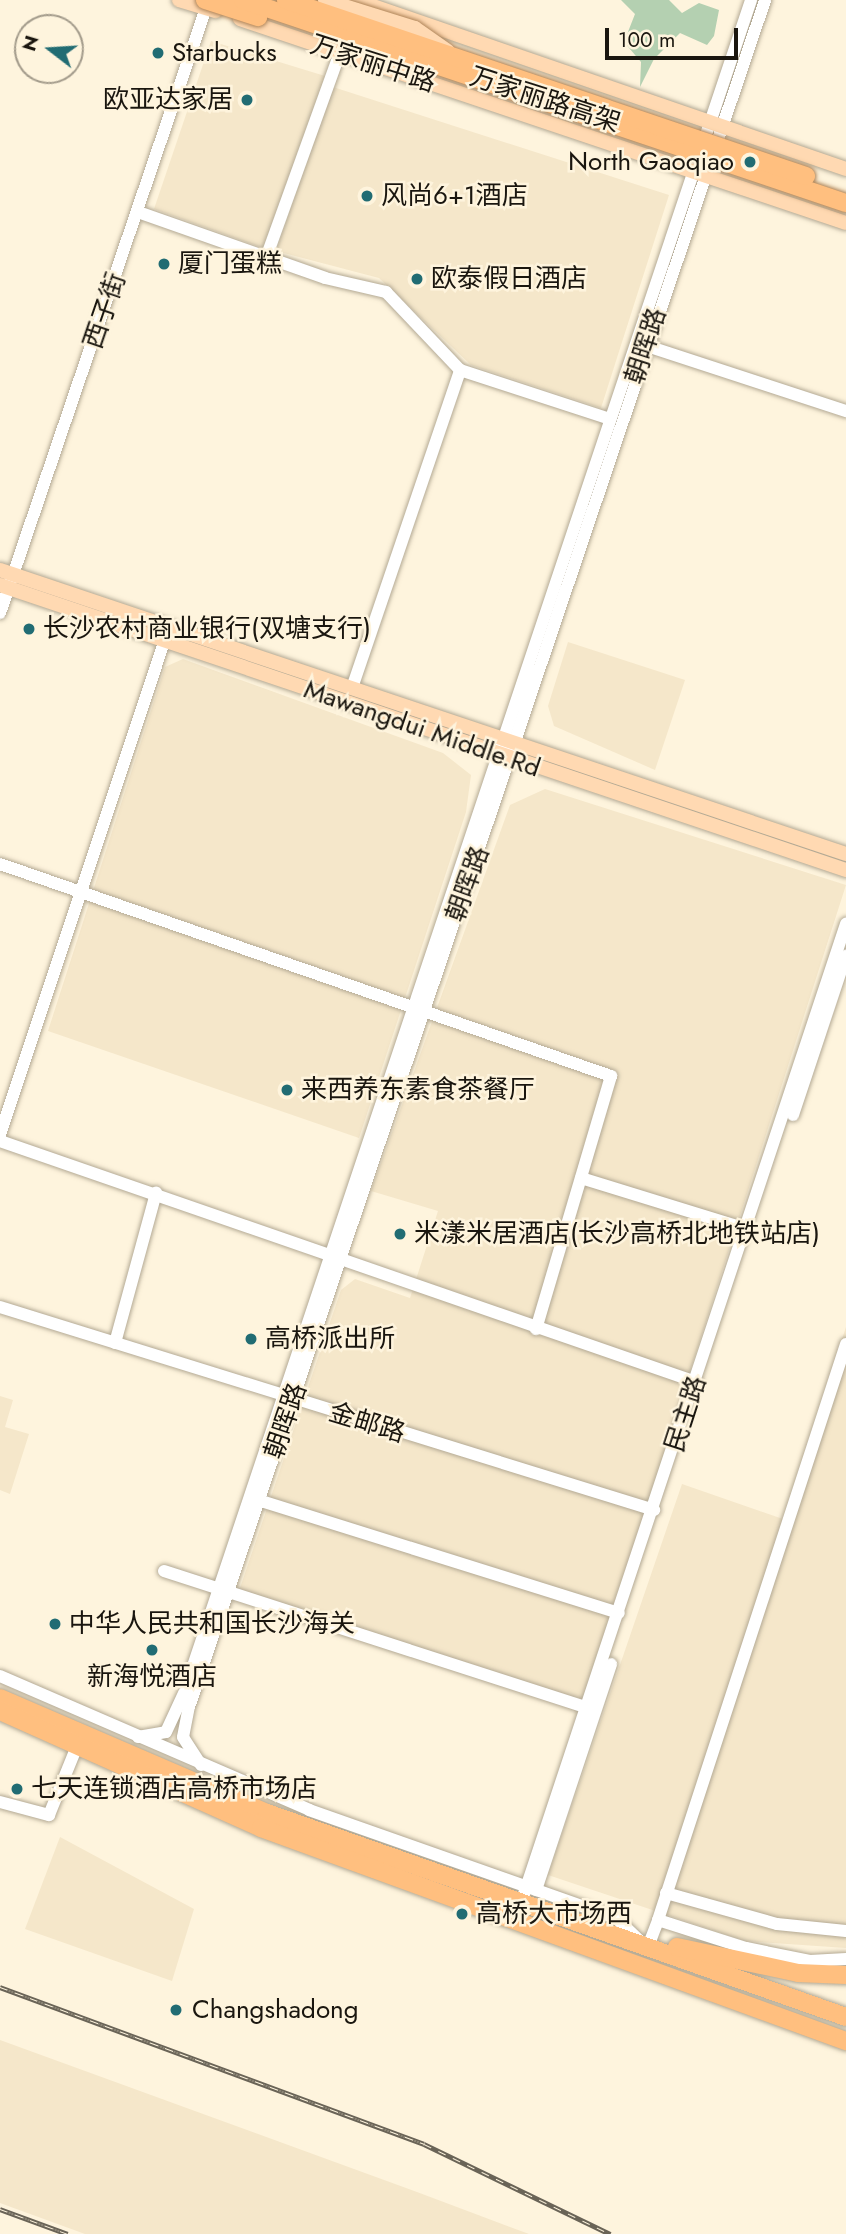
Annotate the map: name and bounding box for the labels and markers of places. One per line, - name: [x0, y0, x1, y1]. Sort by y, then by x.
- place label: Starbucks: [172, 37, 277, 69]
- marker: Starbucks: [150, 45, 166, 61]
- place label: 欧亚达家居: [103, 84, 233, 116]
- marker: 欧亚达家居: [239, 92, 255, 108]
- place label: North Gaoqiao: [568, 146, 734, 178]
- marker: North Gaoqiao: [740, 152, 760, 172]
- place label: 风尚6+1酒店: [381, 180, 528, 212]
- marker: 风尚6+1酒店: [359, 188, 375, 204]
- place label: 厦门蛋糕: [178, 248, 282, 280]
- marker: 厦门蛋糕: [156, 256, 172, 272]
- place label: 欧泰假日酒店: [431, 263, 587, 295]
- marker: 欧泰假日酒店: [409, 271, 425, 287]
- place label: 长沙农村商业银行(双塘支行): [43, 613, 371, 645]
- marker: 长沙农村商业银行(双塘支行): [21, 621, 37, 637]
- place label: 来西养东素食茶餐厅: [301, 1074, 535, 1106]
- marker: 来西养东素食茶餐厅: [279, 1082, 295, 1098]
- place label: 米漾米居酒店(长沙高桥北地铁站店): [414, 1218, 820, 1250]
- marker: 米漾米居酒店(长沙高桥北地铁站店): [392, 1226, 408, 1242]
- place label: 高桥派出所: [265, 1323, 395, 1355]
- marker: 高桥派出所: [243, 1331, 259, 1347]
- place label: 中华人民共和国长沙海关: [69, 1608, 355, 1640]
- marker: 中华人民共和国长沙海关: [47, 1616, 63, 1632]
- marker: 新海悦酒店: [144, 1642, 160, 1658]
- place label: 新海悦酒店: [87, 1661, 217, 1693]
- place label: 七天连锁酒店高桥市场店: [31, 1773, 317, 1805]
- marker: 七天连锁酒店高桥市场店: [9, 1781, 25, 1797]
- place label: 高桥大市场西: [476, 1898, 632, 1930]
- marker: 高桥大市场西: [454, 1906, 470, 1922]
- place label: Changshadong: [192, 1994, 359, 2026]
- marker: Changshadong: [166, 2000, 186, 2020]

